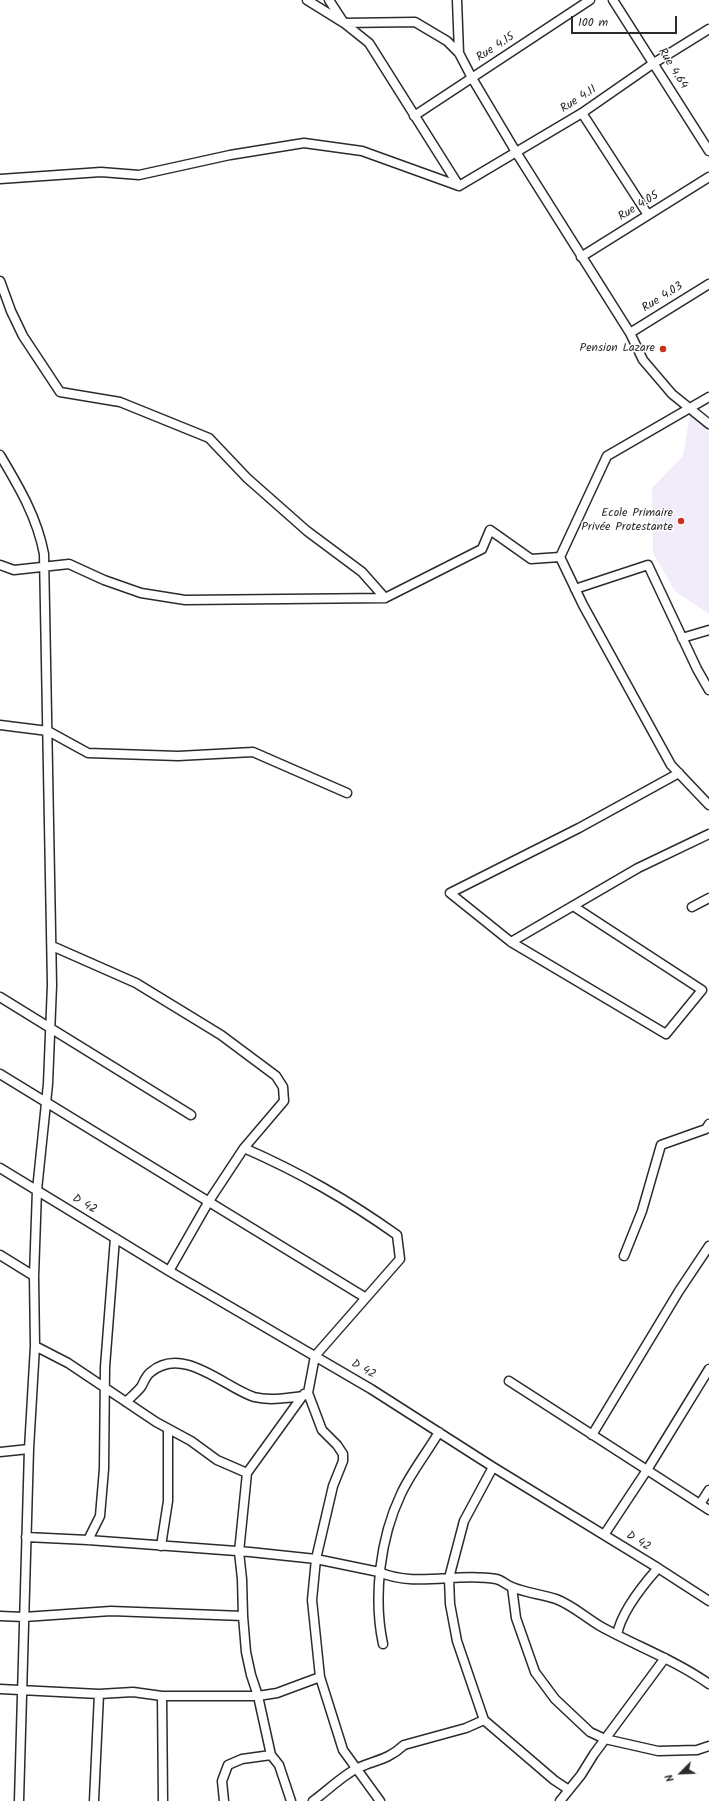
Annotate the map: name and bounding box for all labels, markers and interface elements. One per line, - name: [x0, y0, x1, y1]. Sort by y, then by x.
- scale bar: [573, 8, 679, 34]
- text: 100 m: [578, 13, 608, 32]
- street label: Rue 4.15: [474, 30, 518, 66]
- street label: Rue 4.64: [654, 46, 690, 92]
- street label: Rue 4.11: [558, 83, 600, 117]
- street label: Rue 4.05: [616, 189, 662, 225]
- street label: Rue 4.03: [640, 280, 686, 316]
- place label: Pension Lazare: [580, 342, 655, 356]
- marker: Pension Lazare: [658, 344, 668, 354]
- place label: Ecole Primaire Privée Protestante: [581, 507, 673, 535]
- marker: Ecole Primaire Privée Protestante: [676, 516, 686, 526]
- street label: D 42: [69, 1192, 99, 1218]
- street label: D 42: [348, 1357, 378, 1383]
- street label: D 42: [623, 1529, 653, 1555]
- north arrow: [661, 1753, 701, 1793]
- text: N: [660, 1771, 680, 1785]

